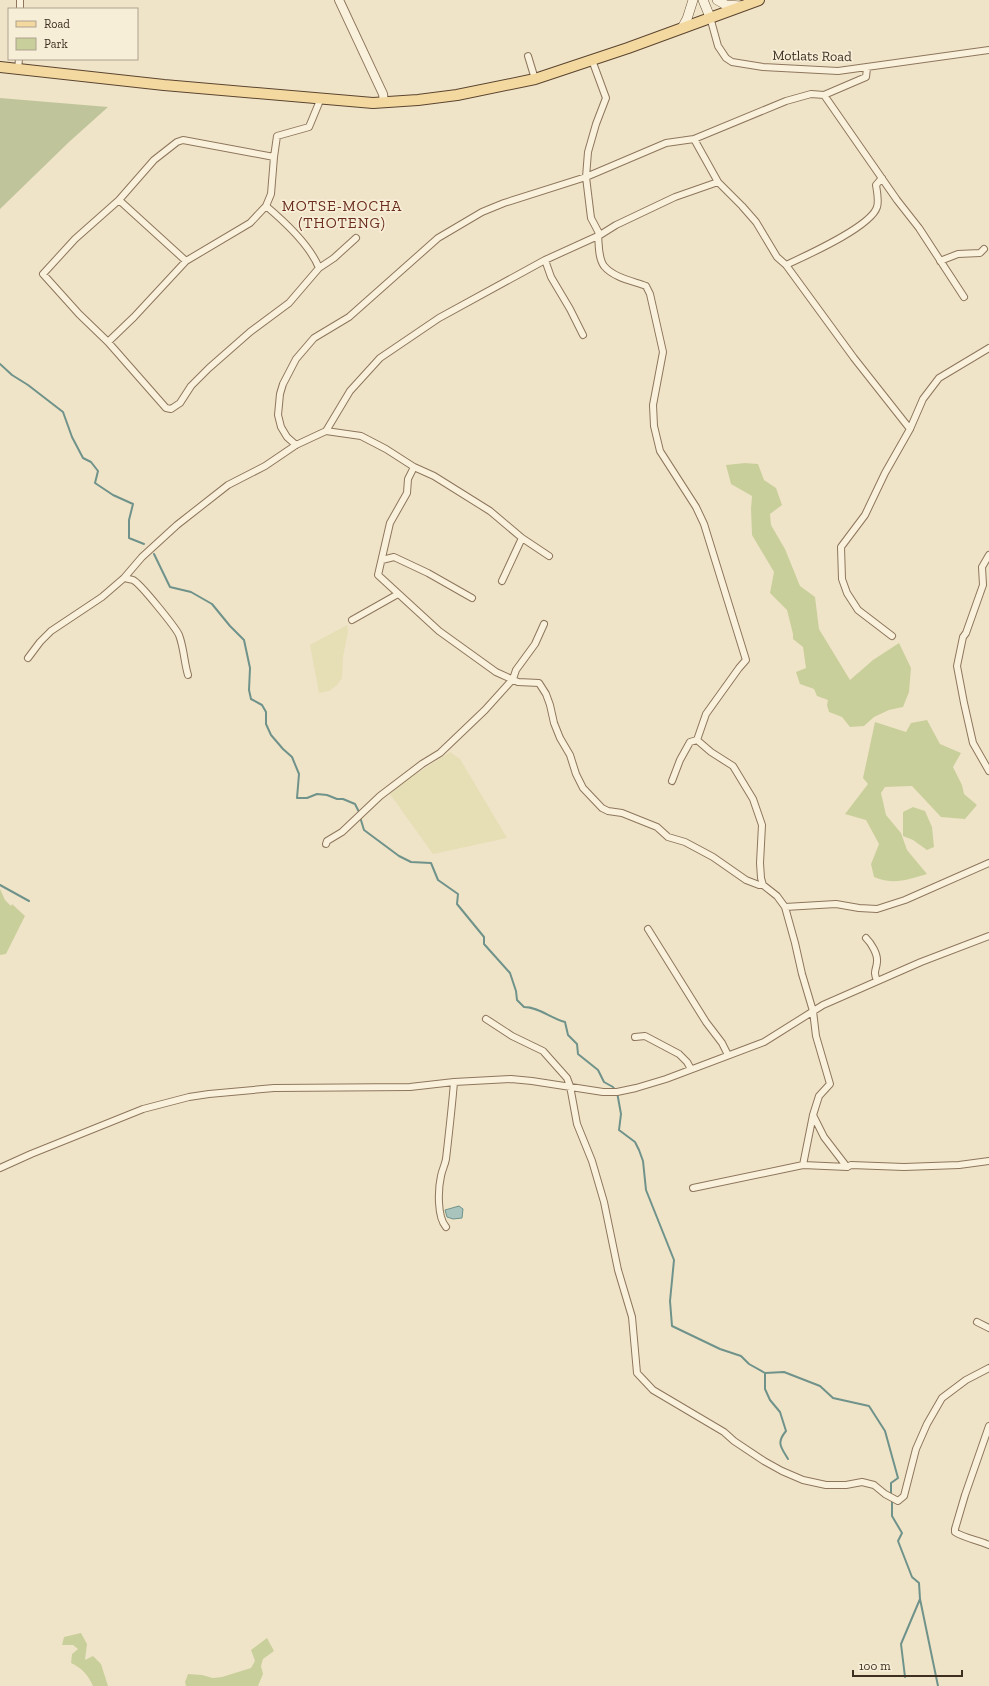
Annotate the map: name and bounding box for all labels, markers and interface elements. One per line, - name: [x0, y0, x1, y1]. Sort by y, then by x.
- legend: [8, 8, 138, 60]
- text: Road: [44, 17, 70, 31]
- text: Park: [44, 37, 69, 51]
- street label: Motlats Road: [772, 47, 852, 65]
- district label: MOTSE-MOCHA (THOTENG): [282, 197, 402, 232]
- scale bar: [853, 1652, 962, 1678]
- text: 100 m: [859, 1659, 891, 1673]

